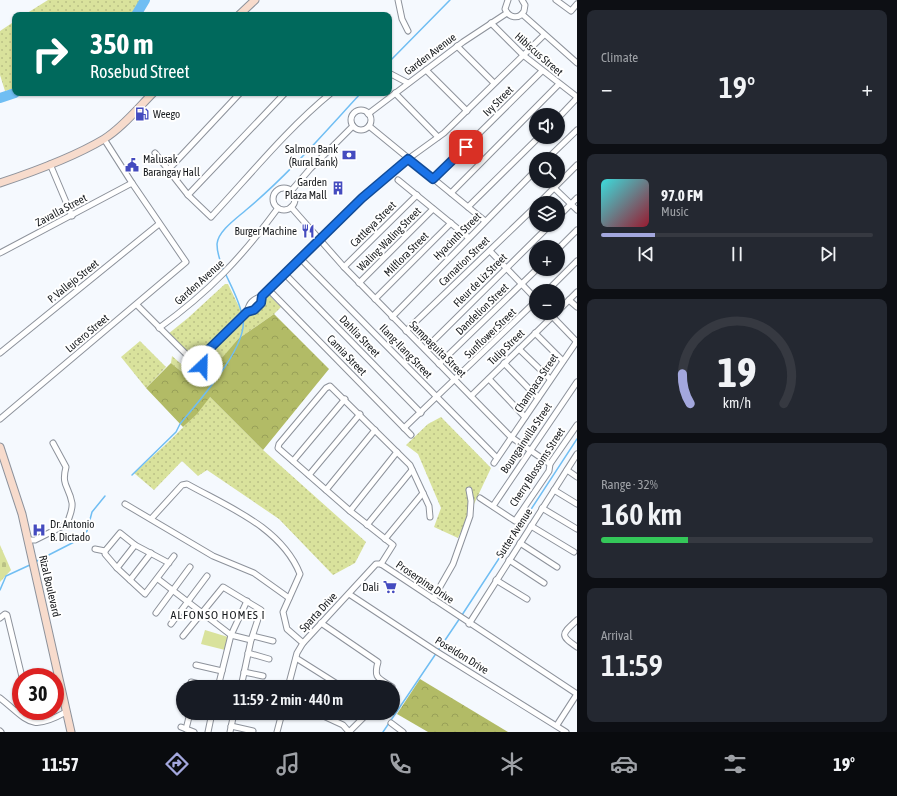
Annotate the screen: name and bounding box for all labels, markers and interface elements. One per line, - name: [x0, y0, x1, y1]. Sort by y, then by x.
- icon: right: [24, 28, 76, 80]
- text: 350 m: [90, 28, 153, 60]
- street label: Hibiscus Street: [513, 30, 565, 78]
- street label: Garden Avenue: [402, 31, 458, 77]
- text: Climate: [601, 50, 638, 65]
- text: Rosebud Street: [90, 61, 190, 82]
- text: 19°: [719, 70, 755, 104]
- text: −: [601, 75, 612, 101]
- text: +: [862, 75, 873, 101]
- street label: Ivy Street: [480, 83, 516, 119]
- fuel station icon: Weego: [134, 106, 150, 122]
- place label: Weego: [153, 108, 180, 120]
- map controls: [529, 108, 565, 320]
- button: sound: [529, 108, 565, 144]
- pin: [449, 130, 483, 164]
- icon: arrive: [455, 136, 477, 158]
- place label: Salmon Bank (Rural Bank): [285, 143, 338, 168]
- bank icon: Salmon Bank (Rural Bank): [341, 147, 357, 163]
- button: search: [529, 152, 565, 188]
- place label: Malusak Barangay Hall: [143, 153, 200, 178]
- public building icon: Malusak Barangay Hall: [124, 157, 140, 173]
- place label: Garden Plaza Mall: [285, 176, 327, 201]
- building icon: Garden Plaza Mall: [330, 180, 346, 196]
- text: 97.0 FM: [661, 187, 703, 204]
- street label: Zavalla Street: [33, 192, 89, 228]
- button: layers: [529, 196, 565, 232]
- street label: Cattleya Street: [348, 199, 398, 249]
- text: Music: [661, 204, 688, 219]
- street label: Waling-Waling Street: [355, 205, 423, 273]
- street label: Hyacinth Street: [431, 210, 483, 262]
- restaurant icon: Burger Machine: [300, 223, 316, 239]
- place label: Burger Machine: [235, 225, 297, 237]
- street label: Milflora Street: [381, 229, 431, 279]
- street label: Carnation Street: [436, 234, 492, 288]
- button: +: [529, 240, 565, 276]
- icon: previous: [635, 243, 657, 265]
- icon: pause: [726, 243, 748, 265]
- icon: next: [817, 243, 839, 265]
- street label: Fleur de Liz Street: [451, 251, 509, 309]
- street label: P. Vallejo Street: [45, 257, 101, 305]
- street label: Garden Avenue: [172, 257, 226, 307]
- street label: Dandelion Street: [453, 281, 511, 337]
- button: −: [529, 284, 565, 320]
- street label: Sunflower Street: [462, 306, 518, 360]
- street label: Lucero Street: [63, 311, 111, 355]
- street label: Dahlia Street: [337, 313, 383, 359]
- street label: Sampaguita Street: [407, 318, 469, 380]
- street label: Ilang-Ilang Street: [377, 322, 435, 380]
- street label: Tulip Street: [485, 327, 527, 367]
- street label: Camia Street: [325, 332, 369, 378]
- position arrow: [181, 345, 223, 387]
- text: 19: [717, 348, 757, 396]
- street label: Champaca Street: [512, 351, 560, 415]
- text: km/h: [723, 395, 751, 411]
- street label: Boungainvilla Street: [498, 401, 554, 475]
- street label: Cherry Blossoms Street: [507, 425, 567, 509]
- text: Range · 32%: [601, 477, 658, 492]
- text: 160 km: [601, 497, 682, 531]
- street label: Sutter Avenue: [494, 506, 534, 560]
- place label: Dr. Antonio B. Dictado: [50, 518, 94, 543]
- hospital icon: Dr. Antonio B. Dictado: [31, 522, 47, 538]
- street label: Rizal Boulevard: [37, 554, 63, 618]
- street label: Proserpina Drive: [394, 558, 456, 606]
- supermarket icon: Dali: [382, 579, 398, 595]
- place label: Dali: [362, 581, 379, 593]
- street label: Sparta Drive: [297, 590, 339, 634]
- district label: ALFONSO HOMES I: [170, 608, 266, 622]
- text: Arrival: [601, 628, 633, 643]
- street label: Poseidon Drive: [433, 634, 491, 676]
- text: 11:59: [601, 648, 663, 682]
- speed limit sign: 30: [12, 668, 64, 720]
- text: 11:59 · 2 min · 440 m: [233, 691, 343, 708]
- icon: directions: [163, 750, 191, 778]
- icon: music: [274, 750, 302, 778]
- icon: phone: [386, 750, 414, 778]
- icon: climate: [498, 750, 526, 778]
- icon: car: [610, 750, 638, 778]
- icon: filters: [721, 750, 749, 778]
- text: 11:57: [42, 754, 79, 775]
- text: 19°: [833, 754, 855, 775]

